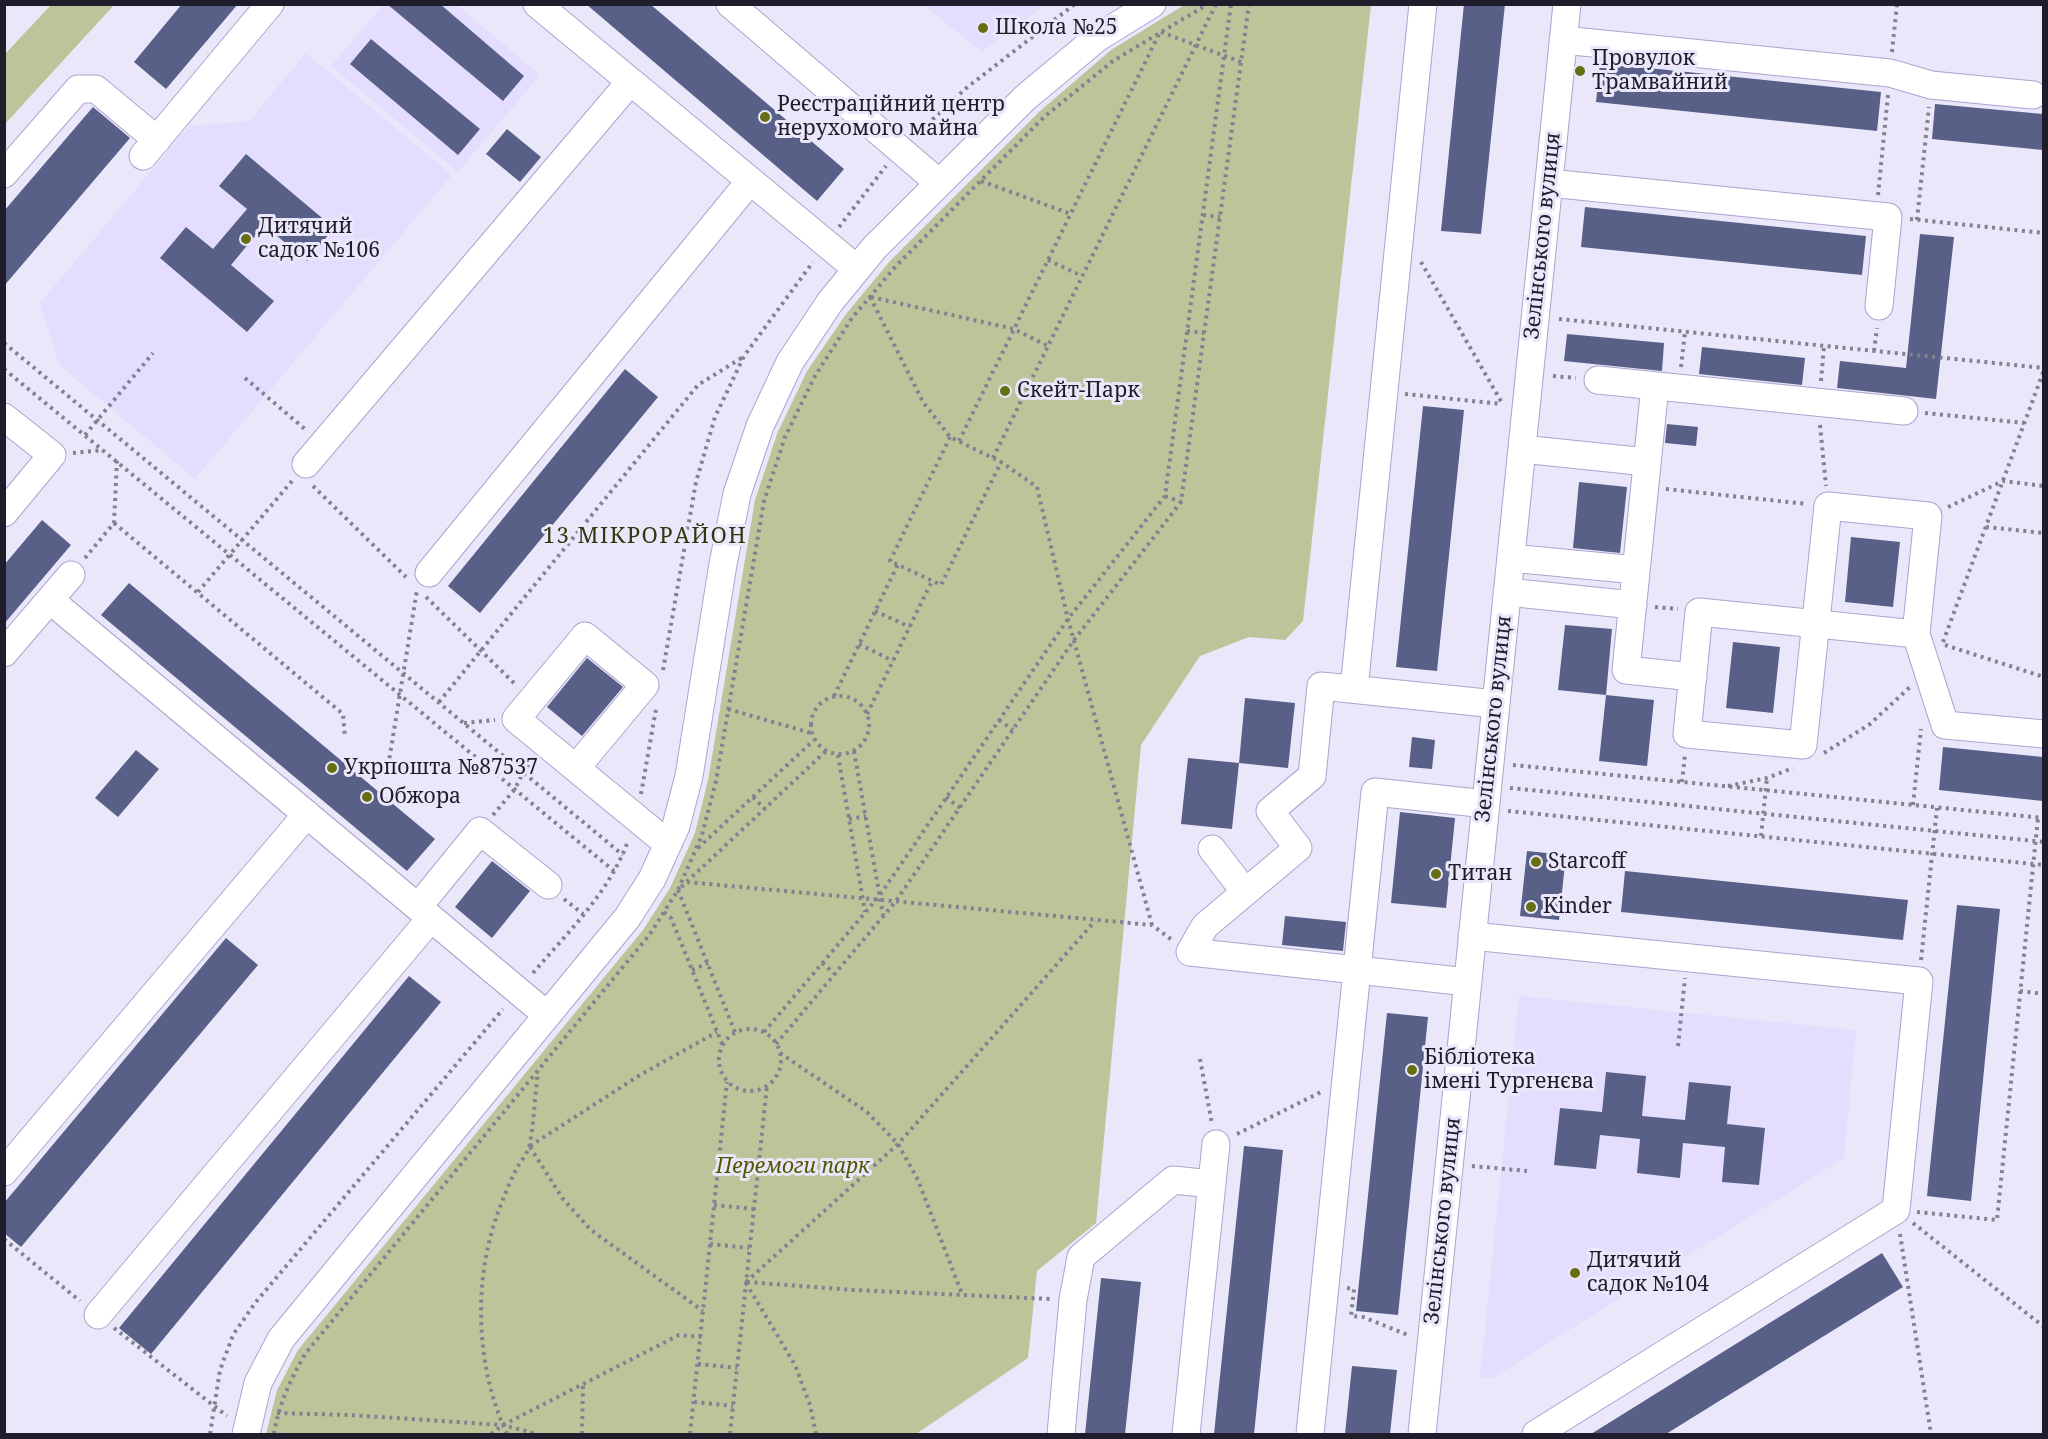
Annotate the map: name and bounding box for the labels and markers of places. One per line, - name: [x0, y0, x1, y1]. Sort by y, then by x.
- place label: Школа №25: [995, 15, 1117, 41]
- marker: Школа №25: [976, 21, 990, 35]
- place label: Провулок Трамвайний: [1592, 46, 1728, 96]
- marker: Провулок Трамвайний: [1573, 64, 1587, 78]
- place label: Реєстраційний центр нерухомого майна: [777, 92, 1005, 142]
- marker: Реєстраційний центр нерухомого майна: [758, 110, 772, 124]
- place label: Дитячий садок №106: [258, 214, 380, 264]
- marker: Дитячий садок №106: [239, 232, 253, 246]
- place label: Скейт-Парк: [1017, 378, 1140, 404]
- marker: Скейт-Парк: [998, 384, 1012, 398]
- place label: Укрпошта №87537: [344, 755, 538, 781]
- marker: Укрпошта №87537: [325, 761, 339, 775]
- place label: Обжора: [379, 784, 461, 810]
- marker: Обжора: [360, 790, 374, 804]
- place label: Starcoff: [1548, 849, 1626, 875]
- marker: Starcoff: [1529, 855, 1543, 869]
- place label: Титан: [1448, 861, 1512, 887]
- marker: Титан: [1429, 867, 1443, 881]
- place label: Kinder: [1543, 894, 1612, 920]
- marker: Kinder: [1524, 900, 1538, 914]
- place label: Бібліотека імені Тургенєва: [1424, 1045, 1594, 1095]
- marker: Бібліотека імені Тургенєва: [1405, 1063, 1419, 1077]
- place label: Дитячий садок №104: [1587, 1248, 1709, 1298]
- marker: Дитячий садок №104: [1568, 1266, 1582, 1280]

